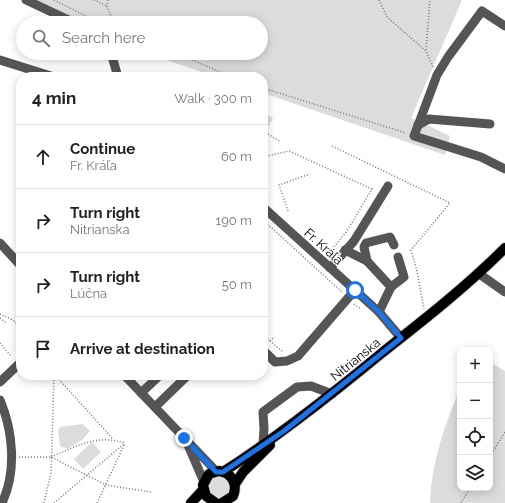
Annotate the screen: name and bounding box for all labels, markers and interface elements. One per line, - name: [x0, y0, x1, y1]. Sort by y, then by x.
- search box: [16, 16, 268, 60]
- icon: search: [30, 27, 52, 49]
- text: Search here: [62, 29, 145, 47]
- text: 4 min: [32, 88, 76, 108]
- text: Walk · 300 m: [174, 91, 252, 106]
- text: Continue: [70, 140, 135, 158]
- icon: ahead: [32, 146, 54, 168]
- text: 60 m: [221, 149, 252, 164]
- text: Fr. Kráľa: [70, 158, 117, 173]
- text: Turn right: [70, 204, 140, 222]
- icon: right: [32, 210, 54, 232]
- text: 190 m: [216, 213, 252, 228]
- text: Nitrianska: [70, 222, 130, 237]
- street label: Fr. Kráľa: [301, 225, 346, 268]
- text: Turn right: [70, 268, 140, 286]
- icon: right: [32, 274, 54, 296]
- text: 50 m: [222, 277, 252, 292]
- route start: [346, 281, 364, 299]
- text: Lúčna: [70, 286, 107, 301]
- street label: Nitrianska: [327, 335, 383, 384]
- icon: arrive: [32, 338, 54, 360]
- text: Arrive at destination: [70, 340, 215, 358]
- map controls: [457, 347, 493, 491]
- button: +: [457, 347, 493, 383]
- button: −: [457, 383, 493, 419]
- button: locate: [457, 419, 493, 455]
- route end: [175, 429, 193, 447]
- button: layers: [457, 455, 493, 491]

